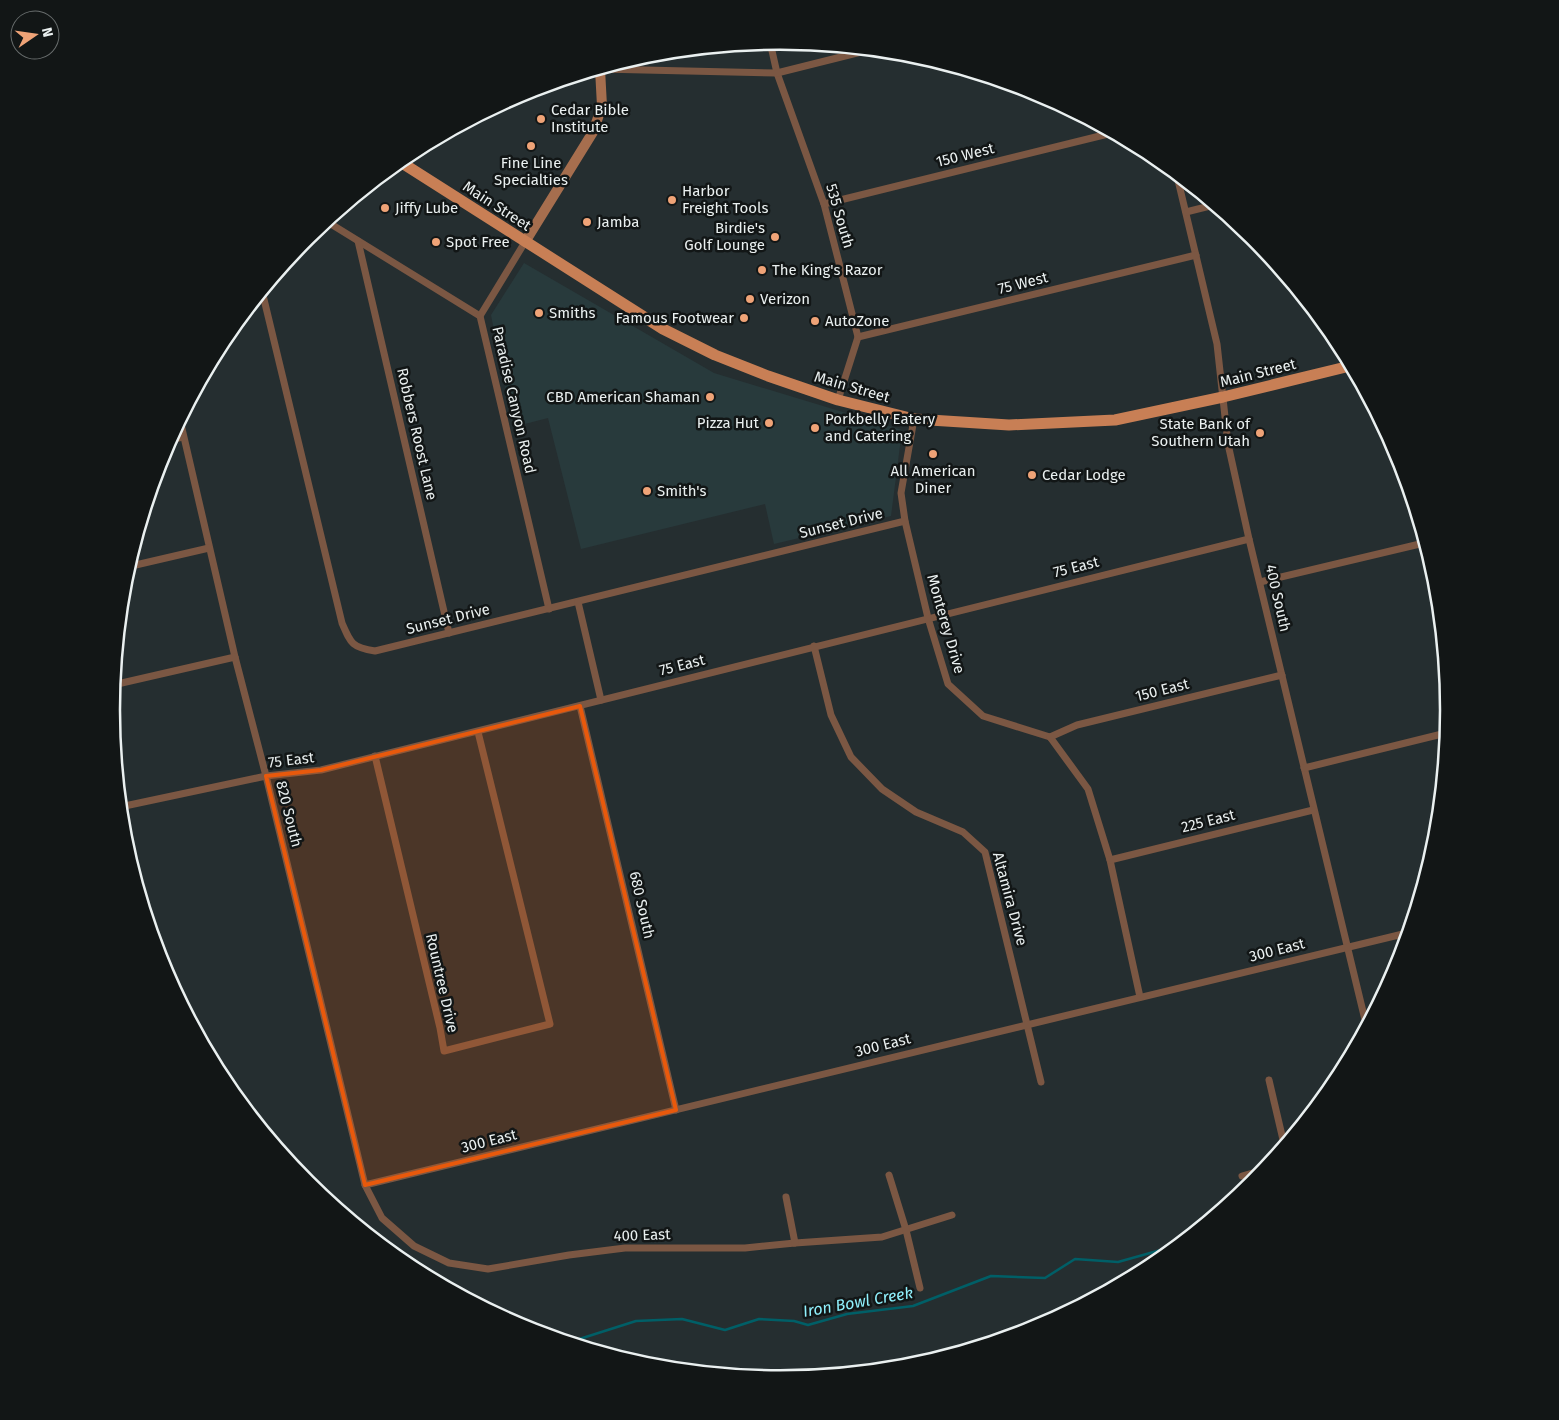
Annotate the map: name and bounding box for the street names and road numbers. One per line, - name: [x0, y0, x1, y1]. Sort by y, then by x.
- street label: 150 West: [934, 139, 996, 171]
- street label: Main Street: [460, 177, 535, 235]
- street label: 535 South: [822, 182, 858, 250]
- street label: 75 West: [996, 268, 1050, 298]
- street label: Paradise Canyon Road: [488, 325, 540, 475]
- street label: Main Street: [1218, 355, 1298, 391]
- street label: Robbers Roost Lane: [393, 366, 441, 502]
- street label: Main Street: [812, 368, 892, 406]
- street label: Sunset Drive: [797, 504, 885, 542]
- street label: 75 East: [1051, 553, 1101, 581]
- street label: 400 South: [1262, 563, 1294, 633]
- street label: Monterey Drive: [923, 572, 969, 676]
- street label: Sunset Drive: [404, 600, 492, 638]
- street label: 75 East: [657, 651, 707, 679]
- street label: 150 East: [1133, 675, 1191, 705]
- street label: 75 East: [267, 748, 316, 772]
- street label: 820 South: [272, 779, 306, 849]
- street label: 225 East: [1179, 806, 1237, 836]
- street label: Altamira Drive: [989, 850, 1031, 948]
- street label: 680 South: [626, 870, 658, 940]
- street label: Rountree Drive: [422, 932, 462, 1034]
- street label: 300 East: [1247, 934, 1307, 966]
- street label: 300 East: [853, 1029, 913, 1061]
- street label: 300 East: [459, 1125, 519, 1157]
- street label: 400 East: [613, 1225, 671, 1245]

